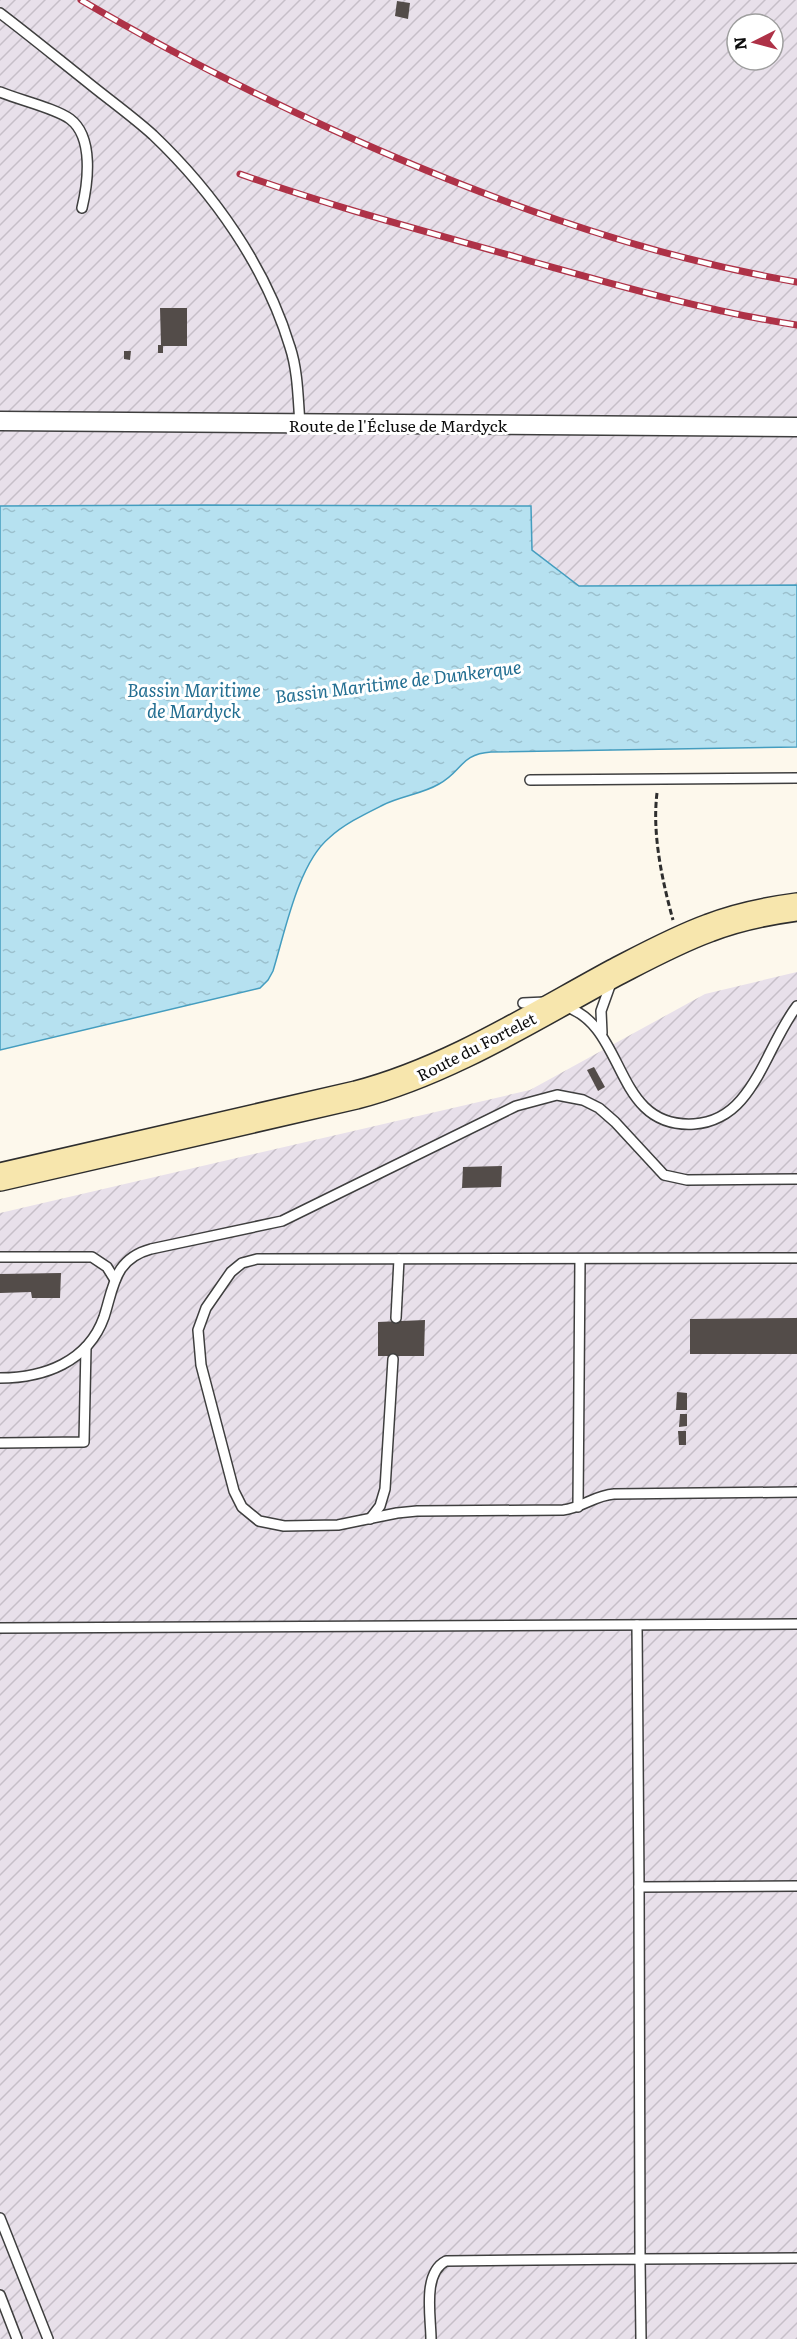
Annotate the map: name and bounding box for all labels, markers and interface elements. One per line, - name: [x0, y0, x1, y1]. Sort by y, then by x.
- north arrow: [725, 12, 785, 72]
- text: N: [726, 36, 752, 52]
- street label: Route de l'Écluse de Mardyck: [289, 413, 508, 437]
- water label: Bassin Maritime de Dunkerque: [273, 652, 523, 710]
- water label: Bassin Maritime de Mardyck: [127, 676, 261, 724]
- street label: Route du Fortelet: [412, 1005, 540, 1086]

